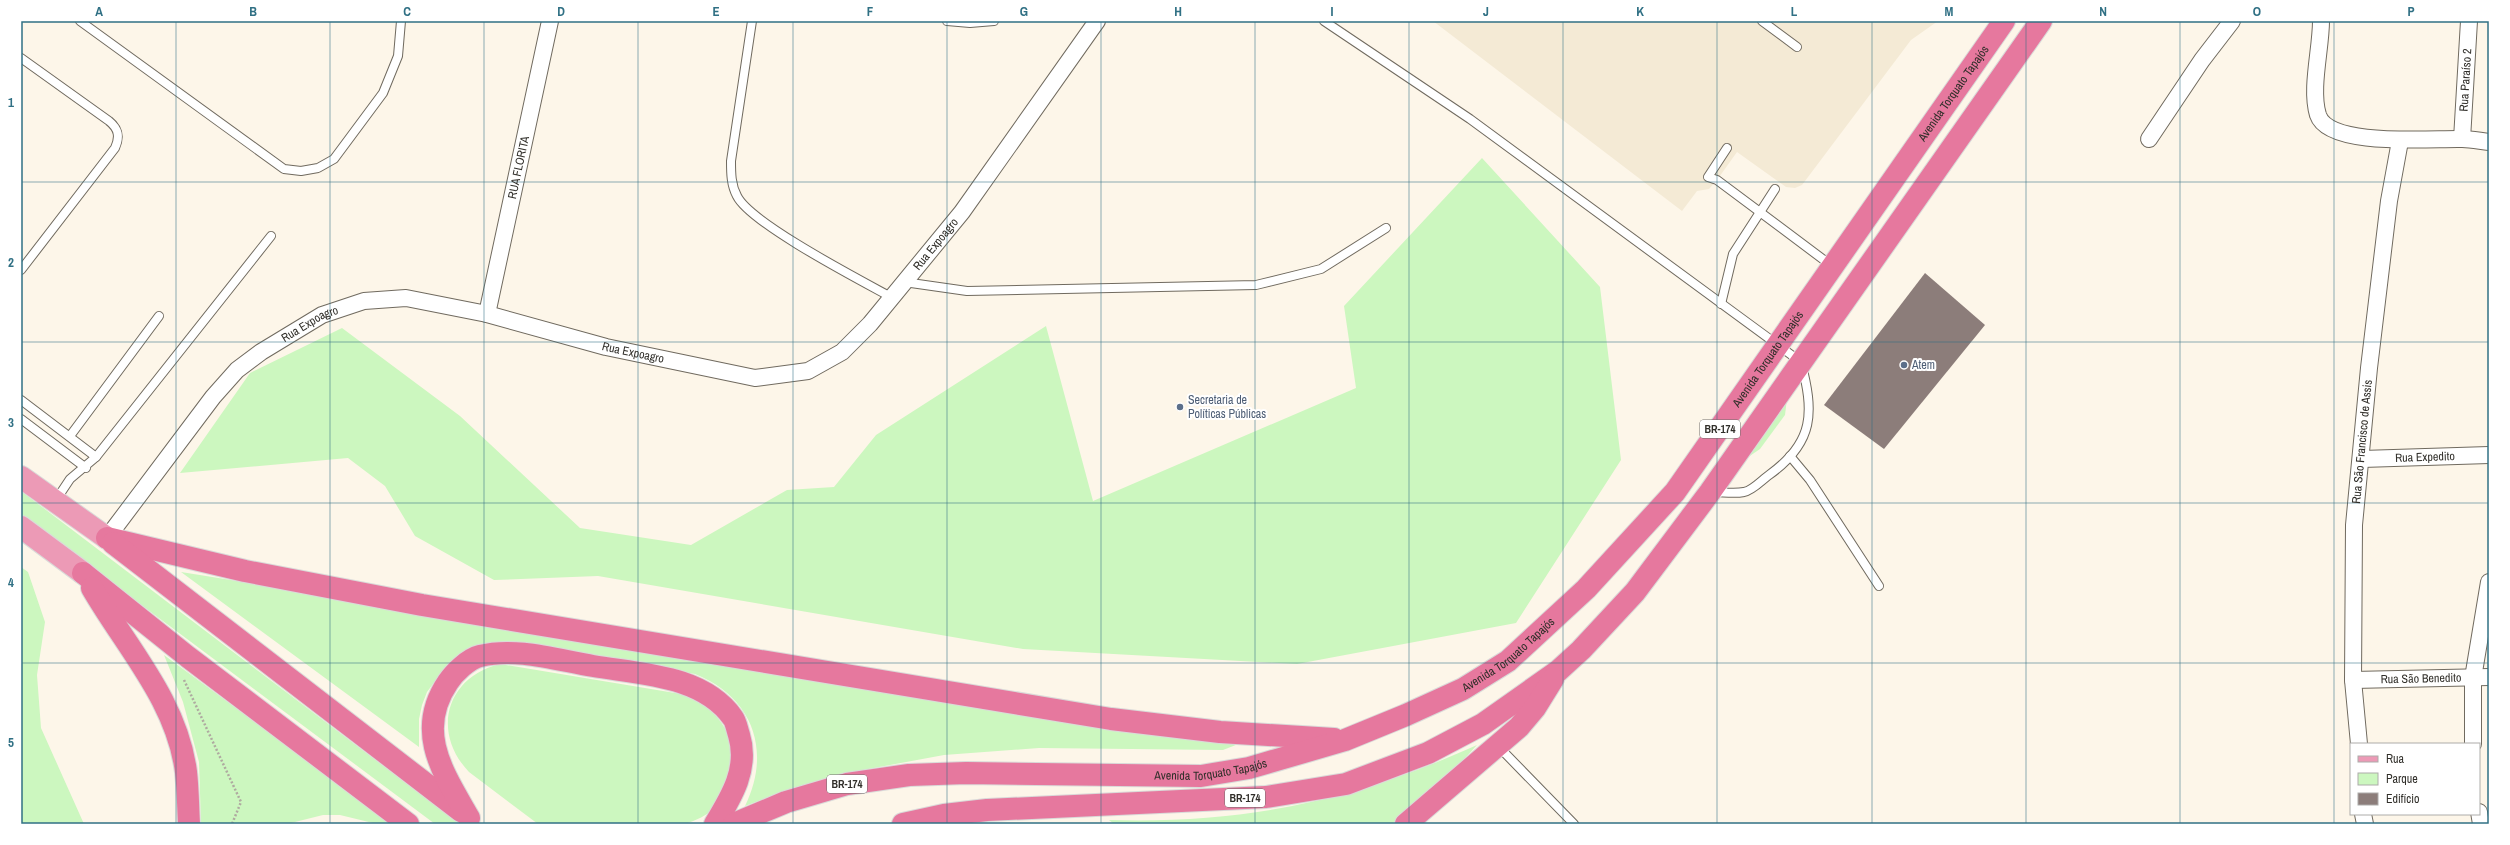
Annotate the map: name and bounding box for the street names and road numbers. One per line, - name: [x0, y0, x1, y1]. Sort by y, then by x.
- street label: Avenida Torquato Tapajós: [1914, 42, 1993, 145]
- street label: Rua Paraíso 2: [2456, 48, 2475, 112]
- street label: RUA FLORITA: [504, 134, 533, 200]
- street label: Rua Expoagro: [910, 215, 962, 273]
- street label: Rua Expoagro: [278, 302, 340, 346]
- street label: Avenida Torquato Tapajós: [1728, 308, 1807, 411]
- street label: Rua Expoagro: [600, 338, 666, 367]
- street label: Rua São Francisco de Assis: [2348, 379, 2376, 504]
- road number: BR-174: [1700, 420, 1740, 438]
- street label: Rua Expedito: [2395, 448, 2455, 466]
- street label: Avenida Torquato Tapajós: [1458, 614, 1558, 696]
- street label: Rua São Benedito: [2381, 670, 2461, 687]
- street label: Avenida Torquato Tapajós: [1153, 755, 1269, 784]
- road number: BR-174: [827, 775, 867, 793]
- road number: BR-174: [1225, 789, 1265, 807]

